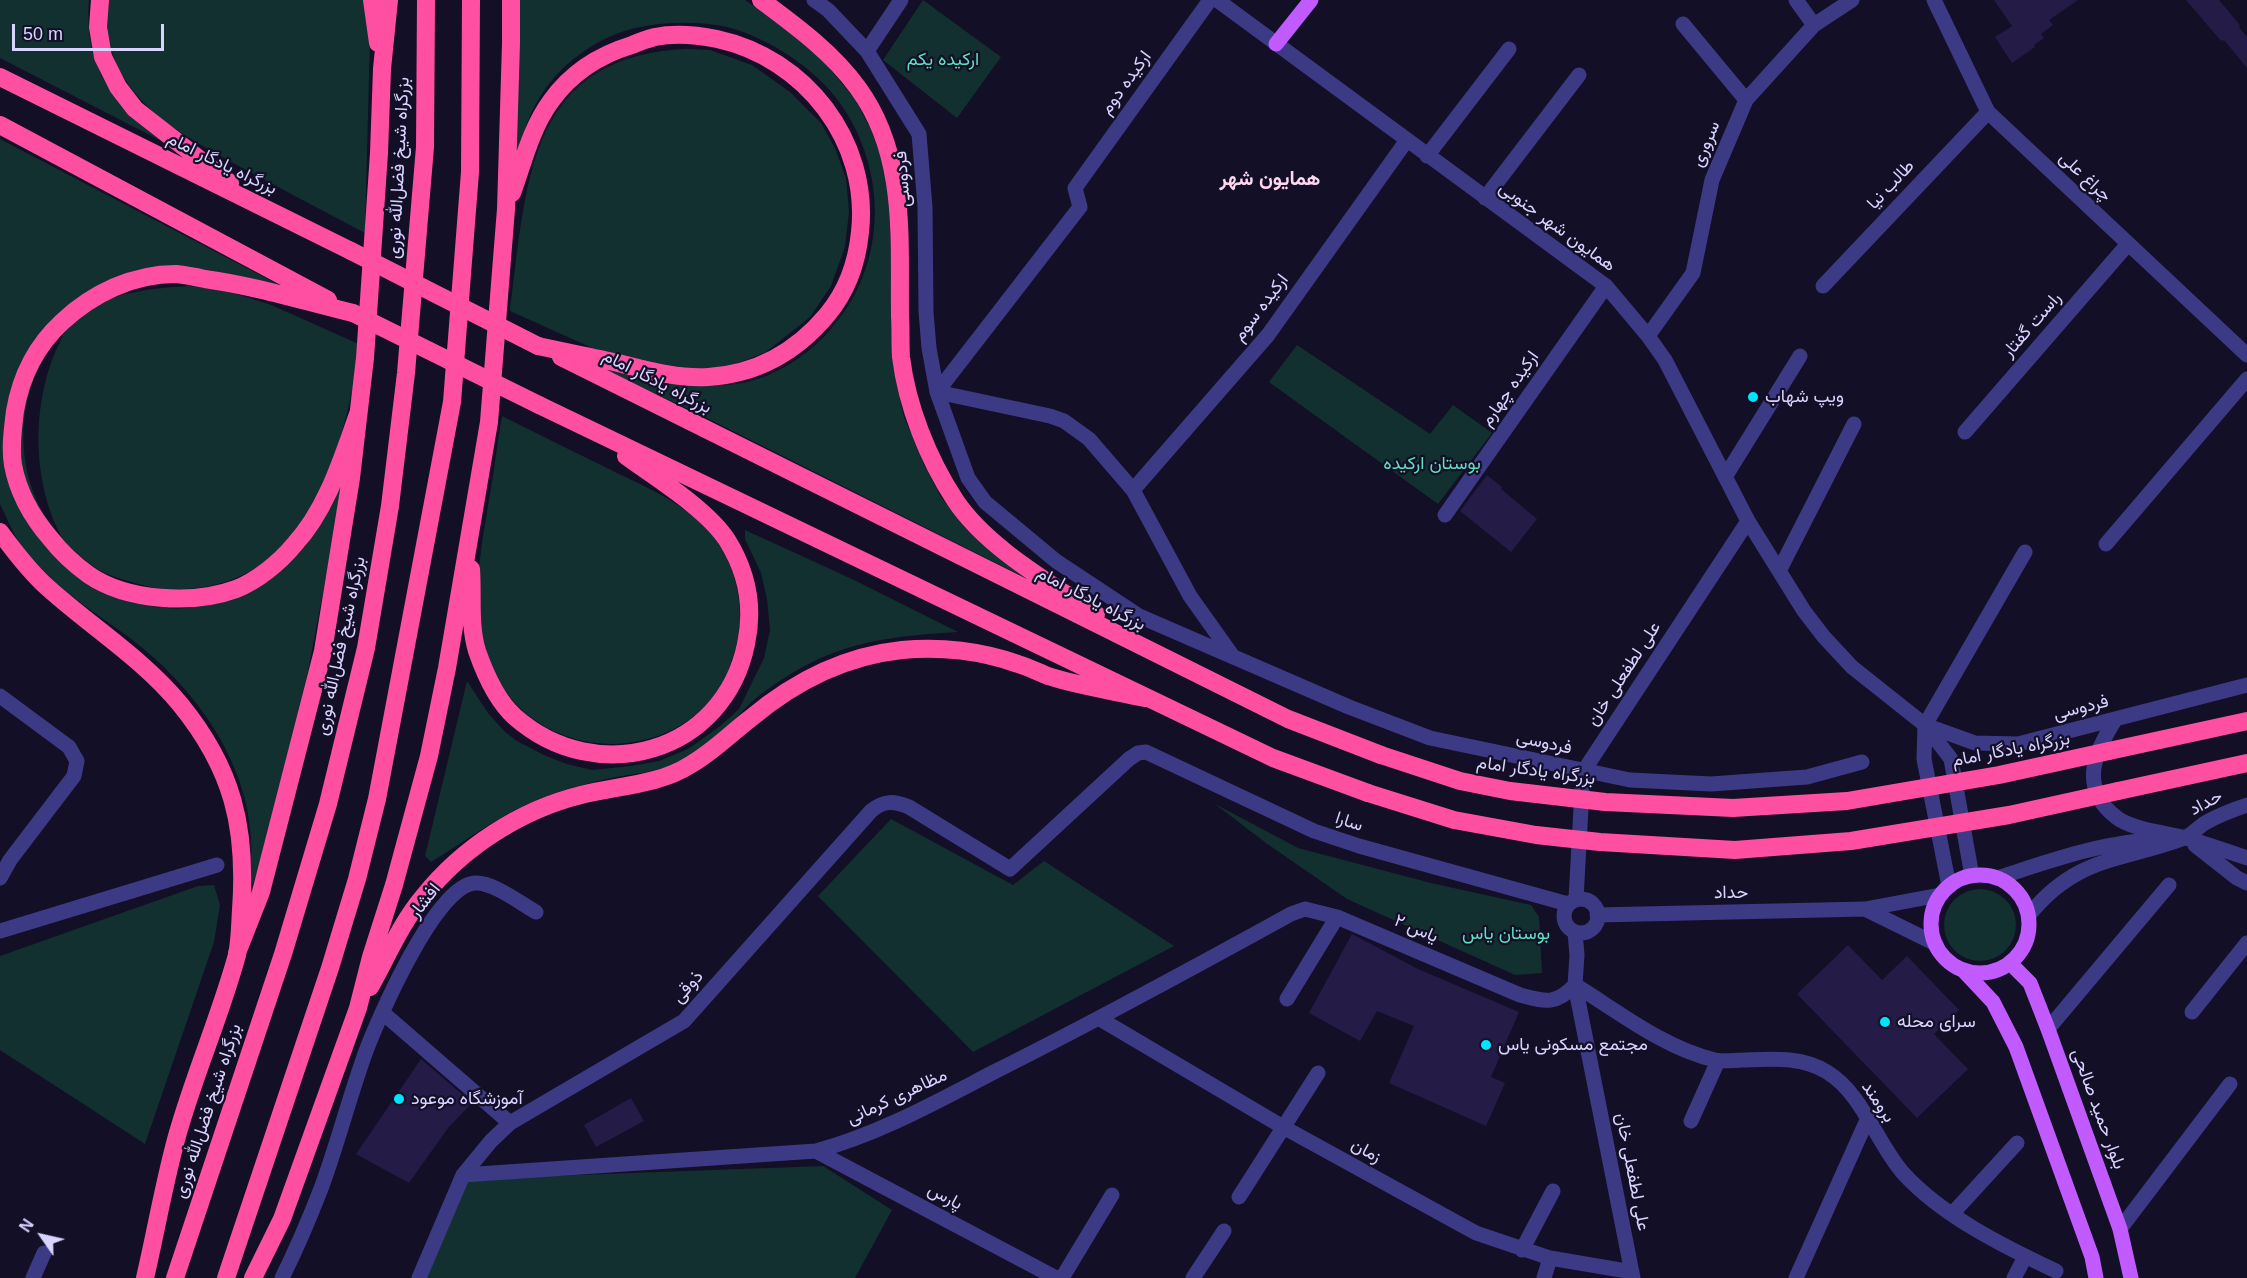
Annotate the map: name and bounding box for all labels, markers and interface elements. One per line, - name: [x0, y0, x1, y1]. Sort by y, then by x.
- scale bar: [15, 12, 166, 50]
- text: 50 m: [23, 24, 63, 44]
- street label: ارکیده دوم: [1096, 47, 1156, 119]
- park label: ارکیده یکم: [907, 49, 979, 71]
- street label: بزرگراه شیخ فضل‌الله نوری: [383, 76, 415, 260]
- street label: سروری: [1687, 118, 1725, 170]
- street label: بزرگراه یادگار امام: [164, 128, 280, 200]
- street label: چراغ‌ علی: [2054, 147, 2116, 207]
- street label: فردوسی: [890, 150, 916, 208]
- street label: طالب‌ نیا: [1863, 156, 1919, 214]
- district label: همایون شهر: [1220, 167, 1320, 191]
- street label: همایون‌ شهر جنوبی: [1494, 177, 1620, 277]
- street label: ارکیده سوم: [1229, 270, 1293, 346]
- street label: راست گفتار: [1998, 288, 2066, 362]
- street label: بزرگراه یادگار امام: [599, 345, 715, 419]
- street label: ارکیده چهارم: [1476, 347, 1544, 431]
- place label: ویپ شهاب: [1765, 386, 1844, 408]
- marker: ویپ شهاب: [1746, 390, 1760, 404]
- park label: بوستان ارکیده: [1383, 453, 1481, 475]
- street label: بزرگراه شیخ فضل‌الله نوری: [311, 555, 371, 737]
- street label: بزرگراه یادگار امام: [1033, 562, 1149, 636]
- street label: علی لطفعلی خان: [1582, 618, 1666, 730]
- street label: فردوسی: [2051, 691, 2111, 725]
- street label: فردوسی: [1514, 727, 1574, 759]
- street label: بزرگراه یادگار امام: [1950, 728, 2072, 772]
- street label: بزرگراه یادگار امام: [1475, 752, 1597, 790]
- street label: حداد: [2186, 785, 2226, 821]
- street label: سارا: [1332, 807, 1366, 837]
- street label: افشار: [405, 879, 445, 923]
- street label: حداد: [1714, 882, 1748, 904]
- street label: یاس ۲: [1391, 910, 1441, 948]
- park label: بوستان یاس: [1462, 923, 1550, 945]
- street label: ذوقی: [668, 966, 708, 1008]
- place label: سرای محله: [1897, 1011, 1976, 1033]
- marker: سرای محله: [1878, 1015, 1892, 1029]
- street label: بزرگراه شیخ فضل‌الله نوری: [170, 1021, 246, 1201]
- place label: مجتمع مسکونی یاس: [1498, 1034, 1648, 1056]
- marker: مجتمع مسکونی یاس: [1479, 1038, 1493, 1052]
- street label: بلوار حمید صالحی: [2066, 1046, 2130, 1172]
- street label: مظاهری کرمانی: [843, 1064, 951, 1130]
- street label: برومند: [1856, 1077, 1900, 1127]
- place label: آموزشگاه موعود: [411, 1088, 523, 1110]
- marker: آموزشگاه موعود: [392, 1092, 406, 1106]
- street label: علی لطفعلی خان: [1610, 1111, 1654, 1233]
- street label: زمان: [1347, 1134, 1385, 1168]
- street label: پارس: [924, 1179, 966, 1215]
- north arrow: [12, 1206, 72, 1266]
- text: N: [16, 1216, 37, 1235]

